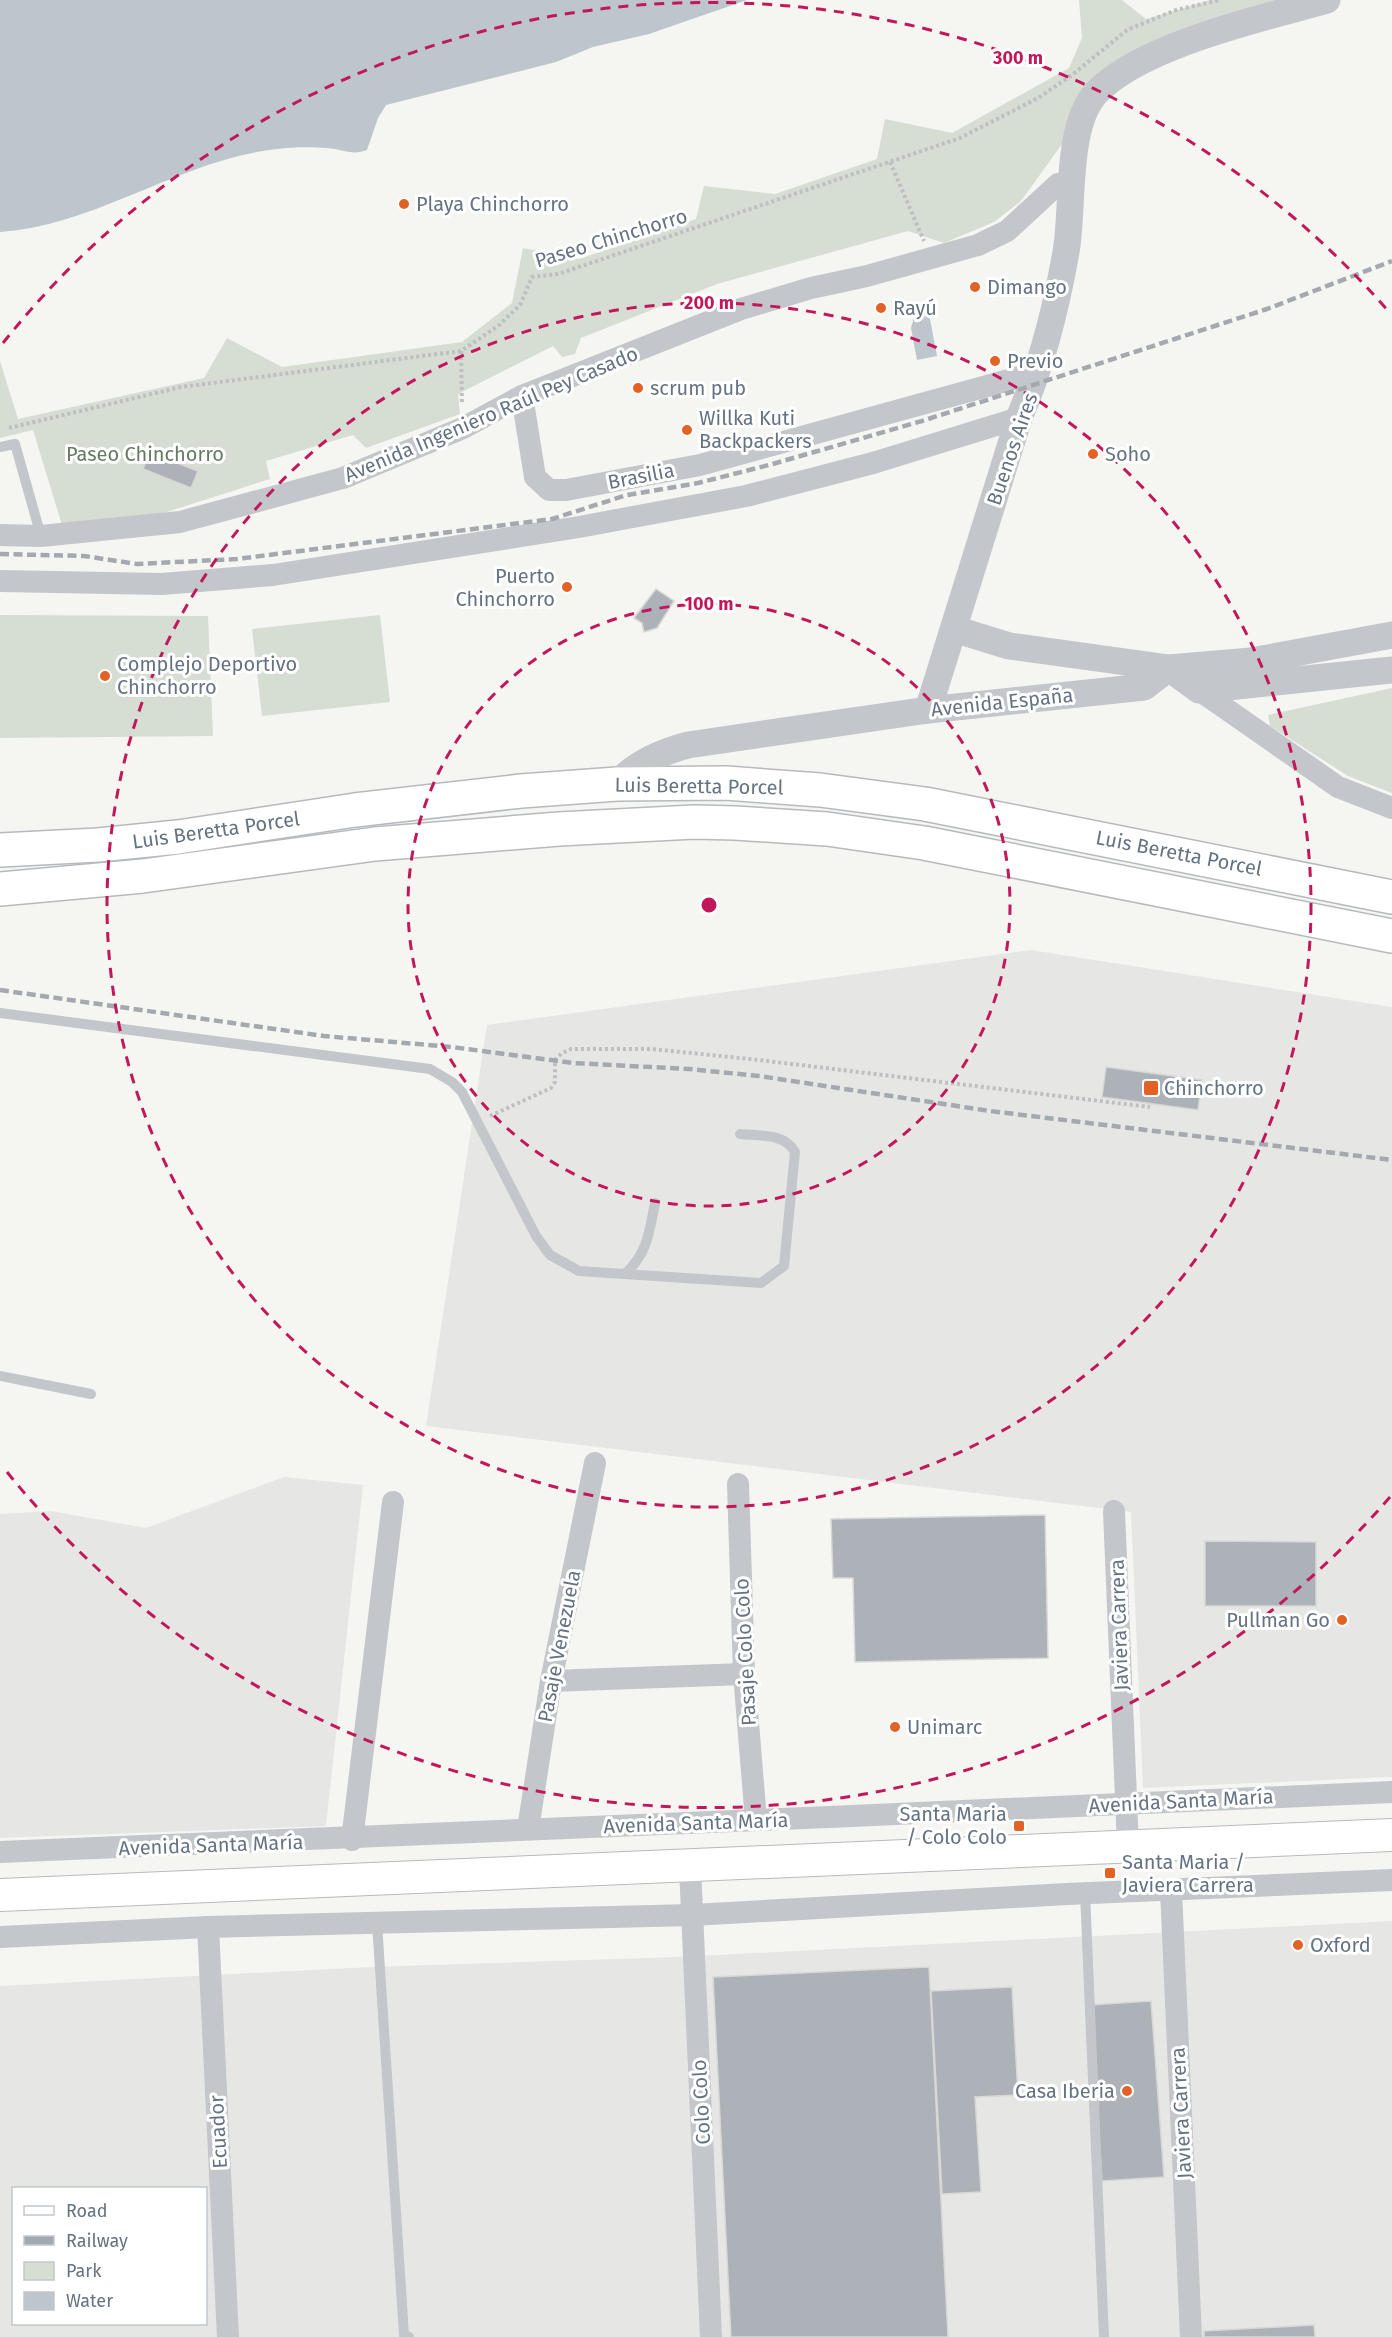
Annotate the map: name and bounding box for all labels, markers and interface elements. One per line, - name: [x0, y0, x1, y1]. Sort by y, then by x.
- text: 300 m: [992, 47, 1043, 69]
- place label: Playa Chinchorro: [416, 192, 569, 216]
- marker: Playa Chinchorro: [397, 197, 411, 211]
- street label: Paseo Chinchorro: [532, 203, 690, 273]
- place label: Dimango: [987, 275, 1067, 299]
- marker: Dimango: [968, 280, 982, 294]
- text: 200 m: [684, 292, 734, 314]
- place label: Rayú: [893, 296, 937, 320]
- marker: Rayú: [874, 301, 888, 315]
- street label: Avenida Ingeniero Raúl Pey Casado: [341, 341, 641, 487]
- place label: Previo: [1007, 349, 1063, 373]
- marker: Previo: [988, 354, 1002, 368]
- place label: scrum pub: [650, 376, 746, 400]
- marker: scrum pub: [631, 381, 645, 395]
- street label: Buenos Aires: [982, 390, 1042, 508]
- place label: Willka Kuti Backpackers: [699, 406, 812, 453]
- marker: Willka Kuti Backpackers: [680, 423, 694, 437]
- park label: Paseo Chinchorro: [66, 442, 224, 466]
- place label: Soho: [1105, 442, 1151, 466]
- marker: Soho: [1086, 447, 1100, 461]
- street label: Brasilia: [606, 458, 676, 494]
- place label: Puerto Chinchorro: [455, 564, 555, 611]
- marker: Puerto Chinchorro: [560, 580, 574, 594]
- text: 100 m: [685, 593, 733, 615]
- place label: Complejo Deportivo Chinchorro: [117, 652, 297, 699]
- marker: Complejo Deportivo Chinchorro: [98, 669, 112, 683]
- street label: Avenida España: [930, 683, 1074, 721]
- street label: Luis Beretta Porcel: [614, 773, 784, 799]
- street label: Luis Beretta Porcel: [131, 806, 301, 854]
- street label: Luis Beretta Porcel: [1094, 825, 1264, 881]
- centre of rings: [699, 895, 719, 915]
- place label: Chinchorro: [1164, 1076, 1264, 1100]
- marker: Chinchorro: [1142, 1079, 1160, 1097]
- street label: Javiera Carrera: [1105, 1559, 1133, 1691]
- street label: Pasaje Venezuela: [532, 1568, 586, 1724]
- street label: Pasaje Colo Colo: [729, 1577, 761, 1727]
- place label: Pullman Go: [1226, 1608, 1330, 1632]
- marker: Pullman Go: [1335, 1613, 1349, 1627]
- place label: Unimarc: [907, 1715, 982, 1739]
- marker: Unimarc: [888, 1720, 902, 1734]
- street label: Avenida Santa María: [1088, 1784, 1274, 1818]
- place label: Santa Maria / Colo Colo: [900, 1802, 1007, 1849]
- street label: Avenida Santa María: [603, 1808, 789, 1838]
- marker: Santa Maria / Colo Colo: [1012, 1819, 1026, 1833]
- street label: Avenida Santa María: [118, 1830, 304, 1860]
- place label: Santa Maria / Javiera Carrera: [1122, 1850, 1254, 1897]
- marker: Santa Maria / Javiera Carrera: [1103, 1866, 1117, 1880]
- place label: Oxford: [1310, 1933, 1371, 1957]
- marker: Oxford: [1291, 1938, 1305, 1952]
- street label: Javiera Carrera: [1166, 2047, 1196, 2179]
- street label: Colo Colo: [687, 2059, 715, 2145]
- place label: Casa Iberia: [1015, 2079, 1115, 2103]
- marker: Casa Iberia: [1120, 2084, 1134, 2098]
- street label: Ecuador: [204, 2094, 232, 2169]
- legend: [12, 2187, 207, 2325]
- text: Road: [66, 2200, 108, 2222]
- text: Railway: [66, 2230, 128, 2252]
- text: Park: [66, 2260, 102, 2282]
- text: Water: [66, 2290, 113, 2312]

